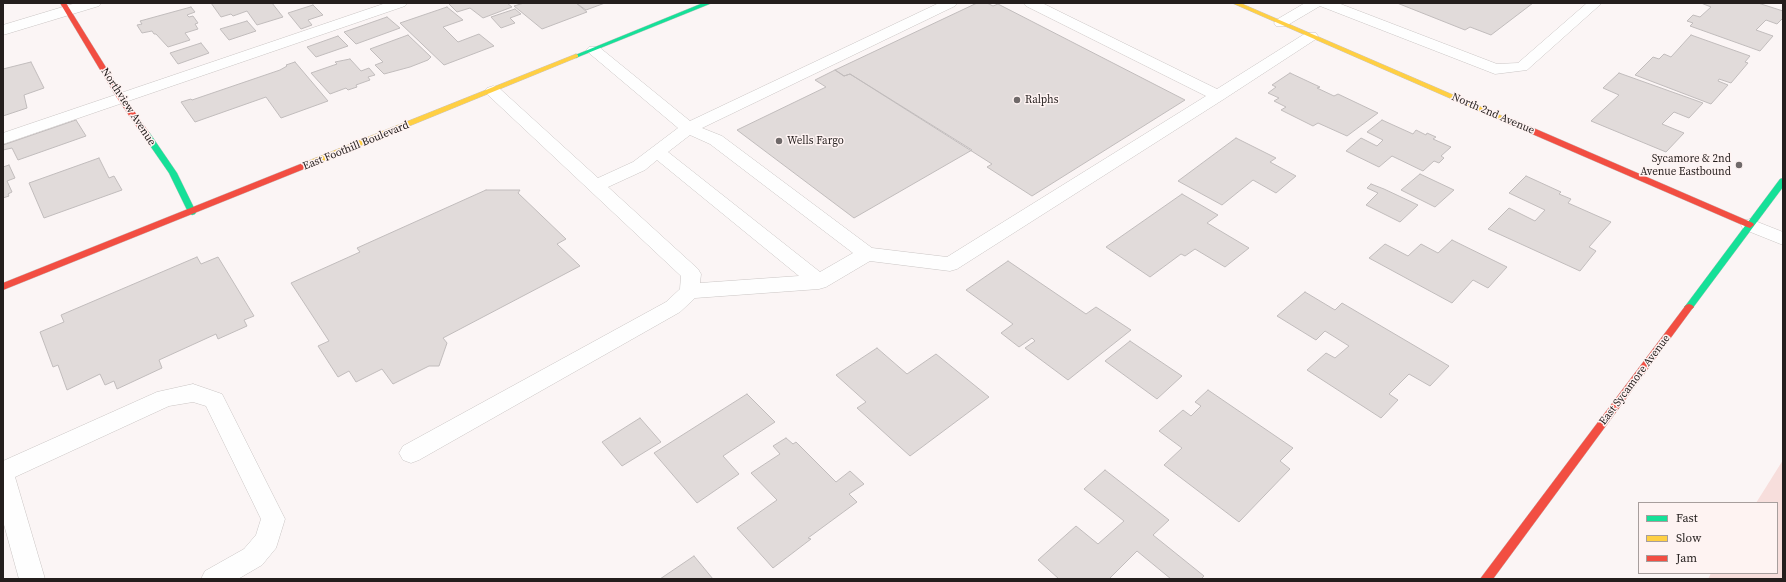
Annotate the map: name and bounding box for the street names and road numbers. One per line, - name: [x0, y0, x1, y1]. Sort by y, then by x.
- street label: Northview Avenue: [98, 66, 158, 148]
- street label: North 2nd Avenue: [1450, 91, 1536, 137]
- street label: East Foothill Boulevard: [301, 119, 411, 173]
- street label: East Sycamore Avenue: [1597, 332, 1673, 428]

